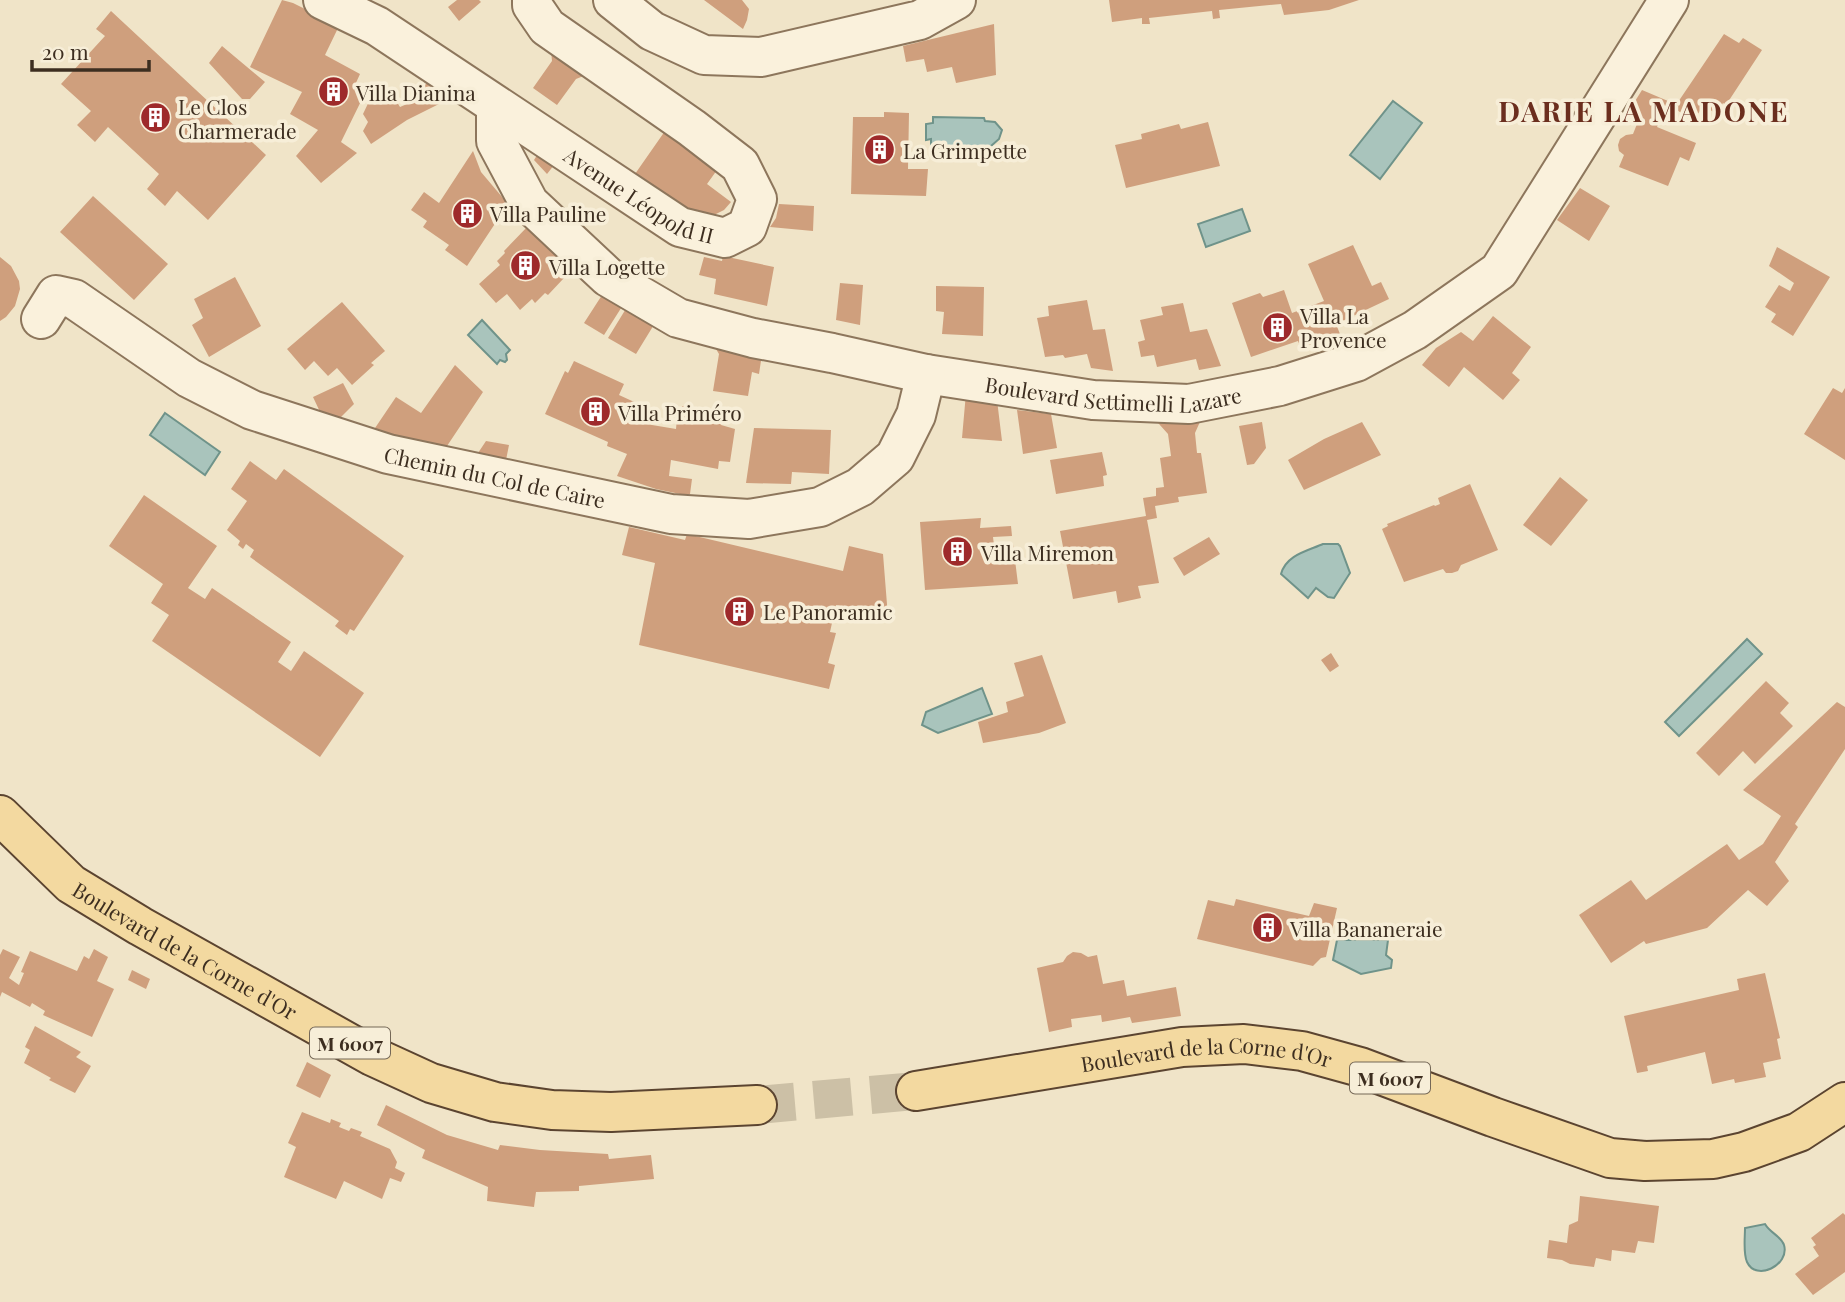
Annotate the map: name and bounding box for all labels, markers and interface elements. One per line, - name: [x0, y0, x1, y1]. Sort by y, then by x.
- scale bar: [32, 28, 149, 72]
- text: 20 m: [42, 37, 89, 65]
- building icon: Villa Dianina: [316, 75, 350, 109]
- place label: Villa Dianina: [355, 78, 476, 106]
- place label: Le Clos Charmerade: [178, 92, 297, 144]
- district label: DARIE LA MADONE: [1498, 92, 1790, 129]
- building icon: Le Clos Charmerade: [138, 101, 172, 135]
- building icon: La Grimpette: [863, 133, 897, 167]
- place label: La Grimpette: [903, 136, 1027, 164]
- street label: Avenue Léopold II: [558, 140, 717, 249]
- building icon: Villa Pauline: [450, 196, 484, 230]
- place label: Villa Pauline: [489, 199, 606, 227]
- building icon: Villa Logette: [509, 249, 543, 283]
- place label: Villa Logette: [548, 252, 665, 280]
- place label: Villa La Provence: [1299, 301, 1387, 353]
- building icon: Villa La Provence: [1260, 310, 1294, 344]
- street label: Boulevard Settimelli Lazare: [983, 369, 1244, 418]
- building icon: Villa Priméro: [578, 395, 612, 429]
- place label: Villa Priméro: [617, 398, 742, 426]
- street label: Chemin du Col de Caire: [382, 440, 608, 514]
- building icon: Villa Miremon: [941, 535, 975, 569]
- place label: Villa Miremon: [980, 538, 1114, 566]
- building icon: Le Panoramic: [723, 594, 757, 628]
- place label: Le Panoramic: [763, 597, 893, 625]
- street label: Boulevard de la Corne d'Or: [68, 875, 303, 1026]
- building icon: Villa Bananeraie: [1250, 911, 1284, 945]
- place label: Villa Bananeraie: [1289, 914, 1443, 942]
- road number: M 6007: [310, 1028, 390, 1058]
- street label: Boulevard de la Corne d'Or: [1079, 1030, 1336, 1078]
- road number: M 6007: [1350, 1062, 1430, 1094]

